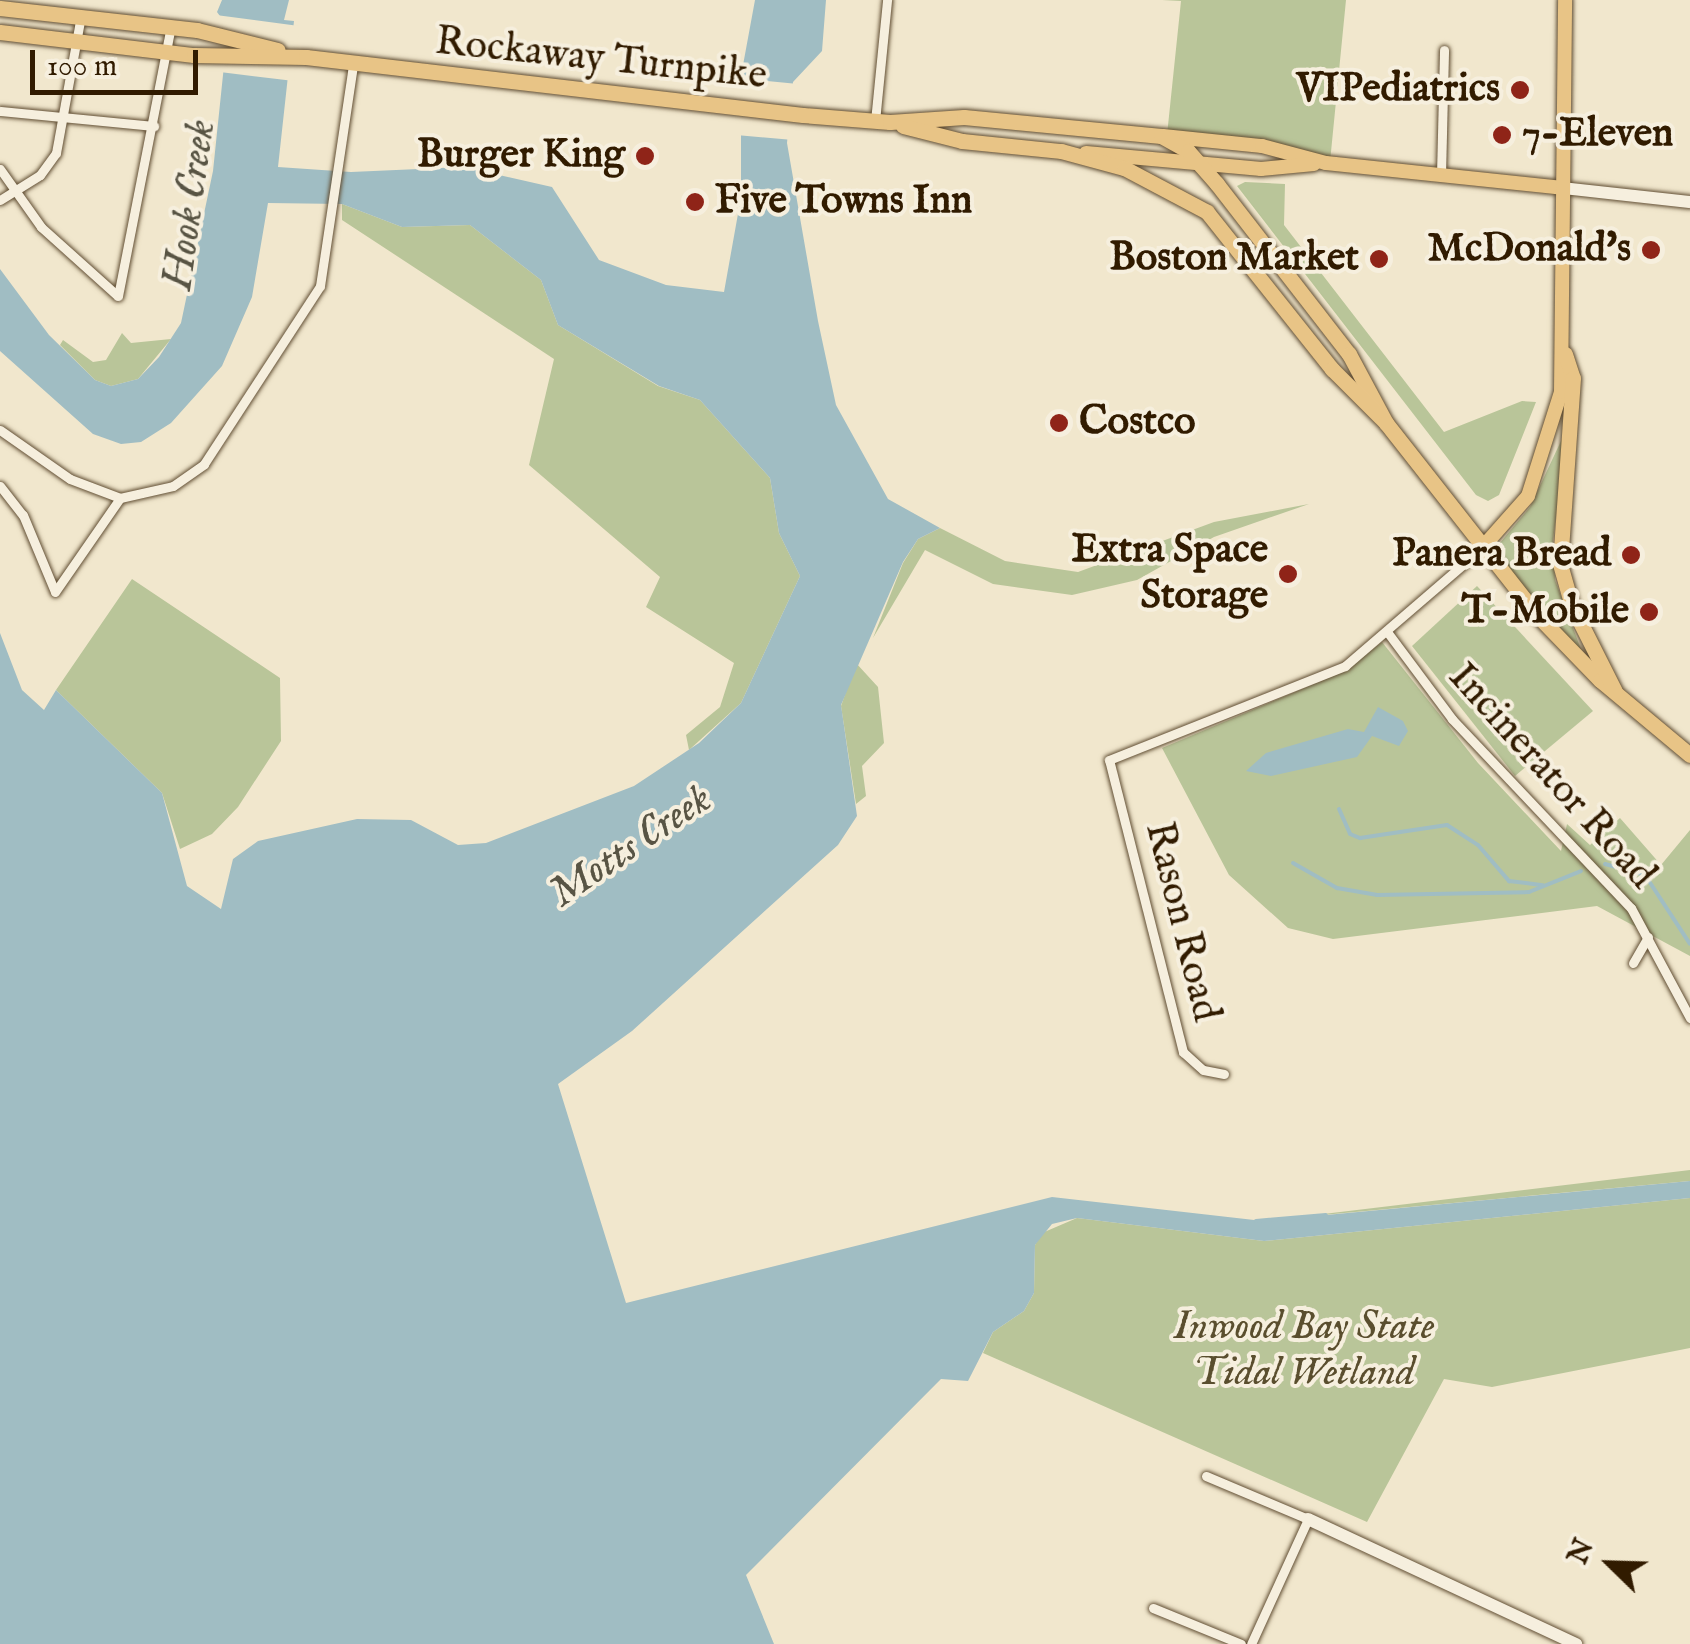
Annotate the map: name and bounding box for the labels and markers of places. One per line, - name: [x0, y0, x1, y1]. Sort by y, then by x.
- place label: VIPediatrics: [1296, 66, 1500, 114]
- marker: VIPediatrics: [1509, 79, 1531, 101]
- place label: 7-Eleven: [1522, 111, 1673, 159]
- marker: 7-Eleven: [1491, 124, 1513, 146]
- place label: Burger King: [417, 132, 625, 180]
- marker: Burger King: [634, 145, 656, 167]
- place label: Five Towns Inn: [715, 178, 972, 226]
- marker: Five Towns Inn: [684, 191, 706, 213]
- place label: McDonald's: [1428, 226, 1631, 274]
- place label: Boston Market: [1109, 235, 1359, 283]
- marker: McDonald's: [1640, 239, 1662, 261]
- marker: Boston Market: [1368, 248, 1390, 270]
- place label: Costco: [1079, 399, 1196, 447]
- marker: Costco: [1048, 412, 1070, 434]
- place label: Extra Space Storage: [1071, 527, 1268, 621]
- place label: Panera Bread: [1392, 531, 1611, 579]
- marker: Panera Bread: [1620, 544, 1642, 566]
- marker: Extra Space Storage: [1277, 563, 1299, 585]
- place label: T-Mobile: [1462, 588, 1629, 636]
- marker: T-Mobile: [1638, 601, 1660, 623]

